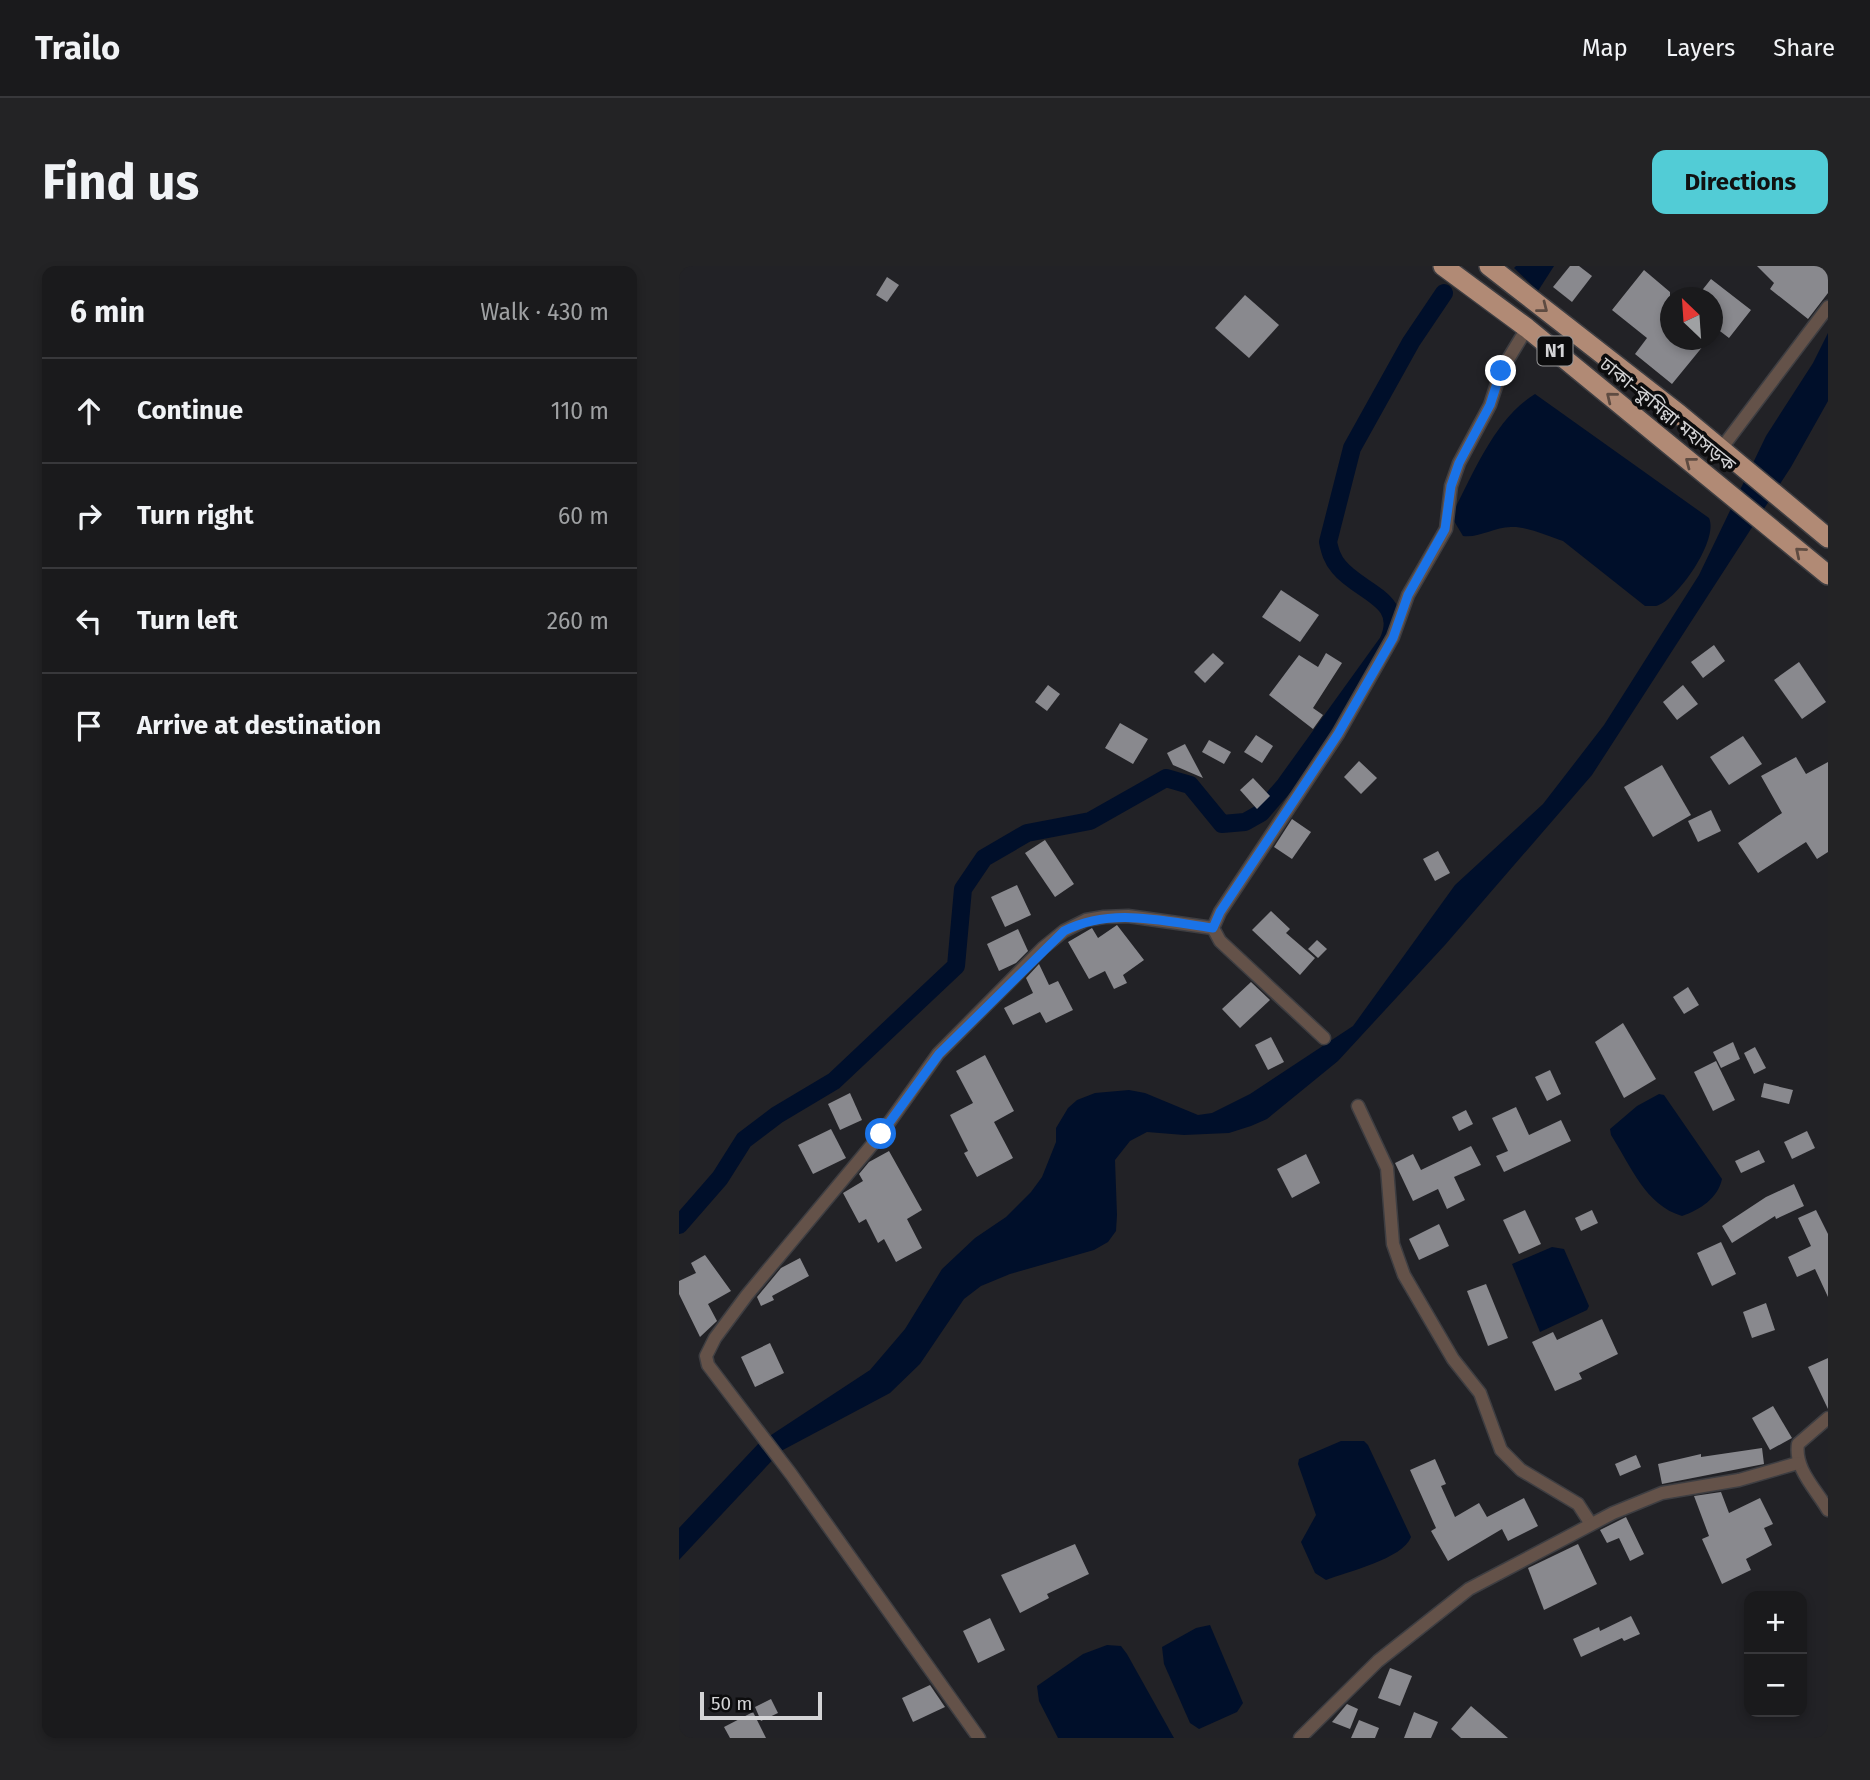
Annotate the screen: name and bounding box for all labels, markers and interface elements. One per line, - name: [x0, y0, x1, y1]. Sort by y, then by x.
- text: Trailo: [35, 28, 120, 68]
- text: Map: [1582, 34, 1628, 62]
- text: Layers: [1666, 34, 1735, 62]
- text: Share: [1773, 34, 1835, 62]
- button: Directions: [1652, 150, 1828, 214]
- text: Find us: [42, 153, 199, 212]
- north arrow: [1660, 287, 1723, 350]
- text: 6 min: [70, 294, 145, 330]
- text: Walk · 430 m: [480, 298, 609, 326]
- one-way arrow: [1535, 300, 1547, 313]
- road number: N1: [1537, 336, 1573, 366]
- street label: ঢাকা–কুমিল্লা মহাসড়ক: [1594, 352, 1741, 477]
- route end: [1485, 355, 1516, 386]
- icon: ahead: [70, 392, 108, 430]
- one-way arrow: [1606, 393, 1619, 406]
- text: Continue: [137, 395, 243, 426]
- text: 110 m: [551, 397, 609, 425]
- one-way arrow: [1686, 457, 1698, 470]
- icon: right: [70, 497, 108, 535]
- text: Turn right: [137, 500, 254, 531]
- text: 60 m: [558, 502, 609, 530]
- one-way arrow: [1795, 547, 1808, 560]
- icon: left: [70, 602, 108, 640]
- text: Turn left: [137, 605, 238, 636]
- text: 260 m: [547, 607, 609, 635]
- icon: arrive: [70, 707, 108, 745]
- text: Arrive at destination: [137, 710, 381, 741]
- route start: [865, 1118, 896, 1149]
- map controls: [1744, 1591, 1807, 1717]
- button: +: [1744, 1591, 1807, 1654]
- button: −: [1744, 1654, 1807, 1717]
- scale bar: [700, 1689, 823, 1721]
- text: 50 m: [711, 1692, 752, 1715]

